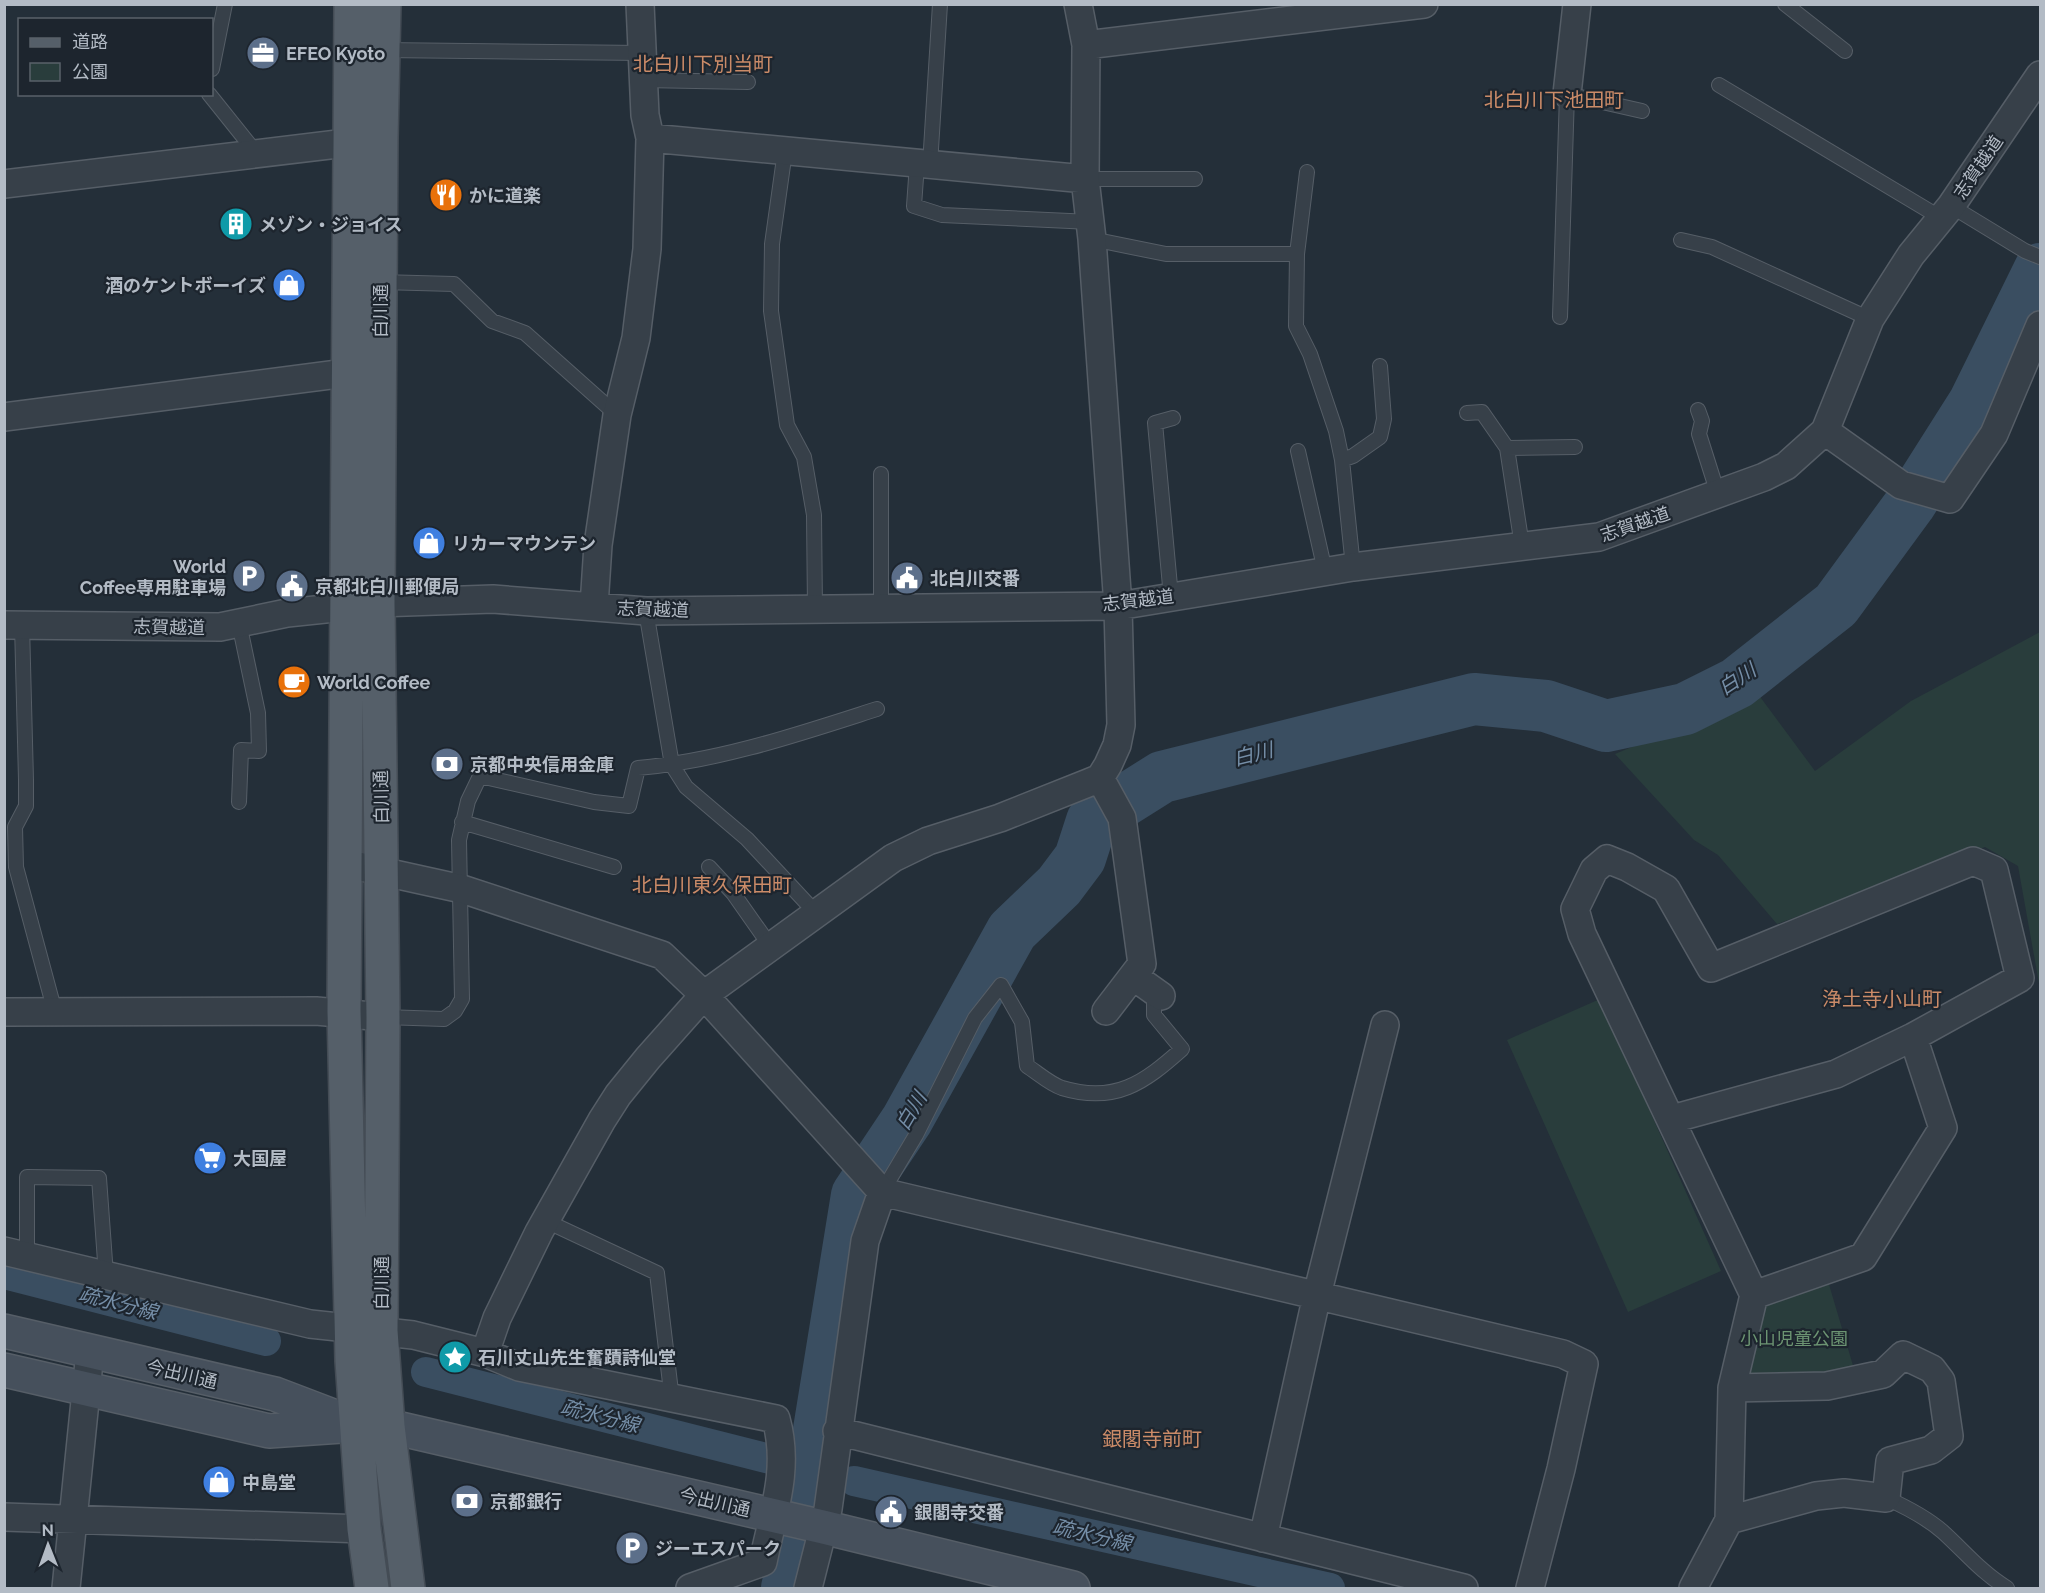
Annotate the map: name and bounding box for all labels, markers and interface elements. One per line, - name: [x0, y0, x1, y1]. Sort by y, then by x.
- legend: [18, 18, 213, 96]
- text: 道路: [72, 31, 108, 52]
- office icon: EFEO Kyoto: [245, 35, 281, 71]
- place label: EFEO Kyoto: [286, 43, 385, 64]
- district label: 北白川下別当町: [633, 52, 773, 76]
- text: 公園: [72, 61, 108, 82]
- district label: 北白川下池田町: [1484, 88, 1624, 112]
- street label: 志賀越道: [1949, 131, 2007, 203]
- restaurant icon: かに道楽: [428, 177, 464, 213]
- place label: かに道楽: [469, 185, 541, 206]
- building icon: メゾン・ジョイス: [218, 206, 254, 242]
- place label: メゾン・ジョイス: [259, 214, 402, 235]
- shop icon: 酒のケントボーイズ: [271, 267, 307, 303]
- place label: 酒のケントボーイズ: [105, 275, 266, 296]
- street label: 白川通: [370, 284, 391, 338]
- street label: 志賀越道: [1598, 502, 1672, 546]
- shop icon: リカーマウンテン: [411, 525, 447, 561]
- place label: リカーマウンテン: [452, 533, 596, 554]
- place label: World Coffee専用駐車場: [80, 556, 226, 598]
- parking icon: World Coffee専用駐車場: [231, 558, 267, 594]
- public building icon: 北白川交番: [889, 560, 925, 596]
- public building icon: 京都北白川郵便局: [274, 568, 310, 604]
- place label: 北白川交番: [930, 568, 1020, 589]
- place label: 京都北白川郵便局: [315, 576, 459, 597]
- street label: 志賀越道: [1101, 585, 1175, 615]
- street label: 志賀越道: [617, 597, 689, 621]
- street label: 志賀越道: [133, 616, 205, 638]
- water label: 白川: [1714, 657, 1762, 700]
- cafe icon: World Coffee: [276, 664, 312, 700]
- place label: World Coffee: [317, 672, 431, 693]
- water label: 白川: [1231, 737, 1277, 770]
- bank icon: 京都中央信用金庫: [429, 746, 465, 782]
- place label: 京都中央信用金庫: [470, 754, 614, 775]
- street label: 白川通: [370, 770, 392, 824]
- district label: 北白川東久保田町: [632, 873, 792, 897]
- district label: 浄土寺小山町: [1822, 987, 1942, 1011]
- water label: 白川: [890, 1086, 933, 1134]
- supermarket icon: 大国屋: [192, 1140, 228, 1176]
- place label: 大国屋: [233, 1148, 287, 1169]
- street label: 白川通: [371, 1256, 392, 1310]
- water label: 疏水分線: [76, 1282, 163, 1325]
- park label: 小山児童公園: [1740, 1328, 1848, 1349]
- place icon: 石川丈山先生奮蹟詩仙堂: [437, 1339, 473, 1375]
- place label: 石川丈山先生奮蹟詩仙堂: [478, 1347, 676, 1368]
- street label: 今出川通: [145, 1356, 219, 1392]
- water label: 疏水分線: [558, 1395, 645, 1438]
- district label: 銀閣寺前町: [1102, 1427, 1202, 1451]
- shop icon: 中島堂: [201, 1464, 237, 1500]
- place label: 中島堂: [242, 1472, 296, 1493]
- bank icon: 京都銀行: [449, 1483, 485, 1519]
- street label: 今出川通: [678, 1484, 752, 1520]
- place label: 京都銀行: [490, 1491, 562, 1512]
- public building icon: 銀閣寺交番: [873, 1494, 909, 1530]
- place label: 銀閣寺交番: [914, 1502, 1004, 1523]
- water label: 疏水分線: [1050, 1514, 1137, 1556]
- north arrow: [18, 1515, 78, 1575]
- text: N: [41, 1521, 54, 1540]
- parking icon: ジーエスパーク: [614, 1530, 650, 1566]
- place label: ジーエスパーク: [655, 1538, 781, 1559]

